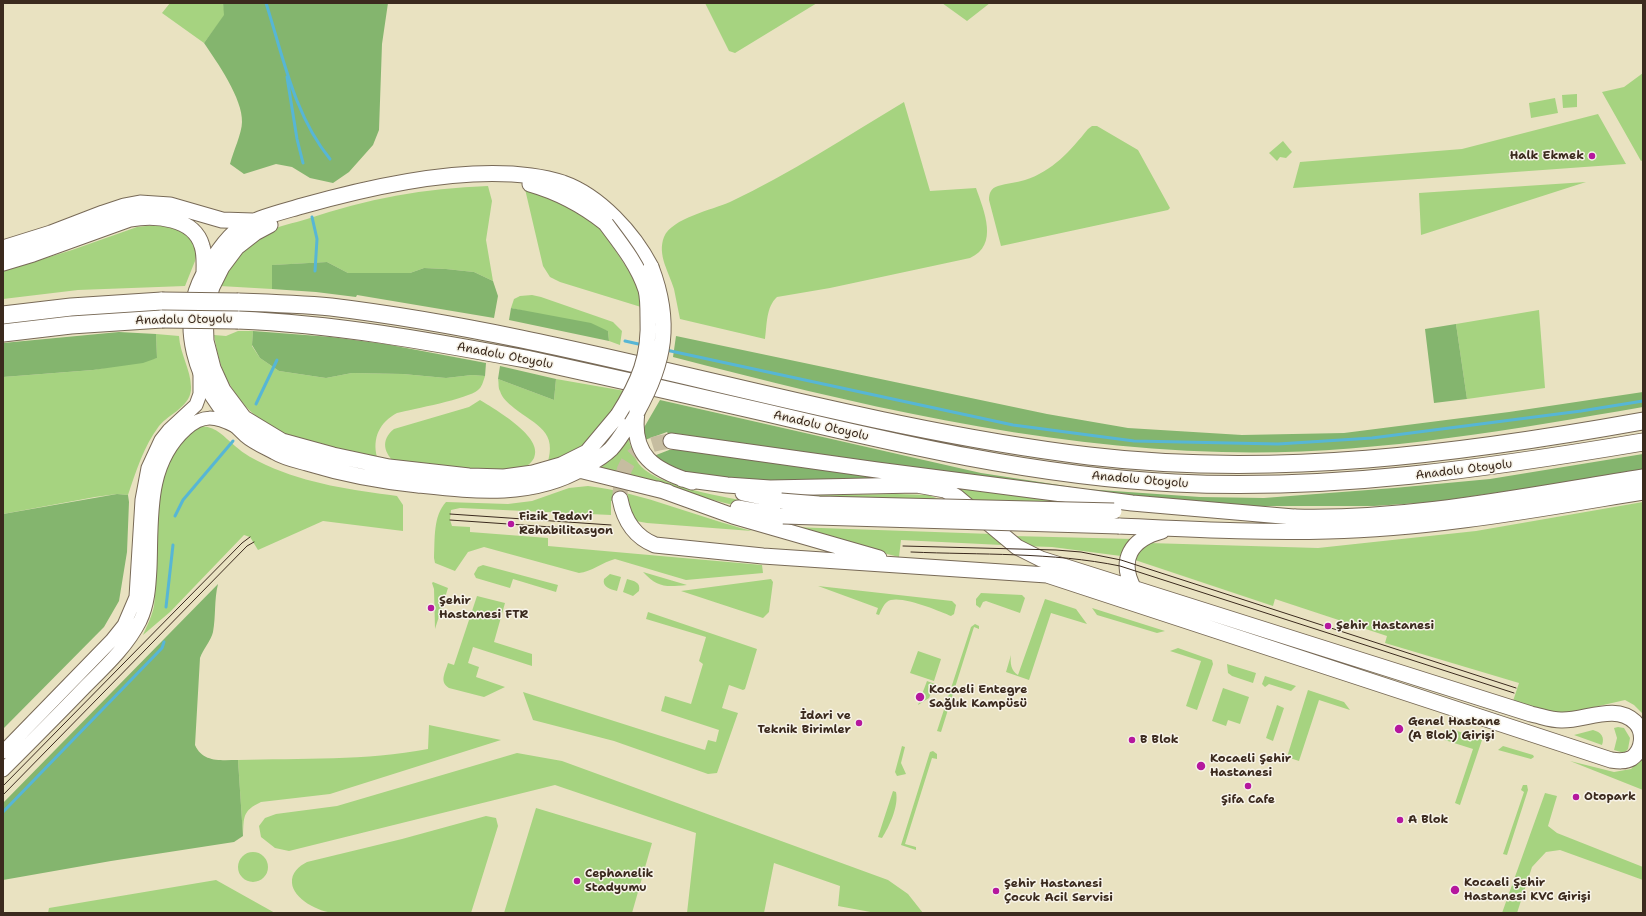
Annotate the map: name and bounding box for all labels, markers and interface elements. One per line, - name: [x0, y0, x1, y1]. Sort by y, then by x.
- place label: Halk Ekmek: [1510, 149, 1584, 163]
- marker: Halk Ekmek: [1587, 151, 1597, 161]
- street label: Anadolu Otoyolu: [135, 312, 233, 328]
- street label: Anadolu Otoyolu: [456, 340, 554, 372]
- street label: Anadolu Otoyolu: [772, 408, 870, 444]
- street label: Anadolu Otoyolu: [1415, 457, 1513, 483]
- street label: Anadolu Otoyolu: [1091, 469, 1189, 491]
- place label: Fizik Tedavi Rehabilitasyon: [519, 510, 613, 538]
- marker: Fizik Tedavi Rehabilitasyon: [506, 519, 516, 529]
- place label: Şehir Hastanesi FTR: [439, 594, 528, 622]
- marker: Şehir Hastanesi FTR: [426, 603, 436, 613]
- place label: Şehir Hastanesi: [1336, 619, 1434, 633]
- marker: Şehir Hastanesi: [1323, 621, 1333, 631]
- place label: Kocaeli Entegre Sağlık Kampüsü: [929, 683, 1028, 711]
- marker: Kocaeli Entegre Sağlık Kampüsü: [914, 691, 926, 703]
- place label: İdari ve Teknik Birimler: [758, 709, 851, 737]
- place label: Genel Hastane (A Blok) Girişi: [1408, 715, 1500, 743]
- marker: İdari ve Teknik Birimler: [854, 718, 864, 728]
- marker: Genel Hastane (A Blok) Girişi: [1393, 723, 1405, 735]
- place label: B Blok: [1140, 733, 1179, 747]
- marker: B Blok: [1127, 735, 1137, 745]
- place label: Kocaeli Şehir Hastanesi: [1210, 752, 1291, 780]
- marker: Kocaeli Şehir Hastanesi: [1195, 760, 1207, 772]
- marker: Şifa Cafe: [1243, 781, 1253, 791]
- place label: Otopark: [1584, 790, 1636, 804]
- marker: Otopark: [1571, 792, 1581, 802]
- place label: Şifa Cafe: [1221, 793, 1275, 807]
- place label: A Blok: [1408, 813, 1448, 827]
- marker: A Blok: [1395, 815, 1405, 825]
- place label: Cephanelik Stadyumu: [585, 867, 653, 895]
- marker: Cephanelik Stadyumu: [572, 876, 582, 886]
- place label: Kocaeli Şehir Hastanesi KVC Girişi: [1464, 876, 1591, 904]
- place label: Şehir Hastanesi Çocuk Acil Servisi: [1004, 877, 1113, 905]
- marker: Kocaeli Şehir Hastanesi KVC Girişi: [1449, 884, 1461, 896]
- marker: Şehir Hastanesi Çocuk Acil Servisi: [991, 886, 1001, 896]

